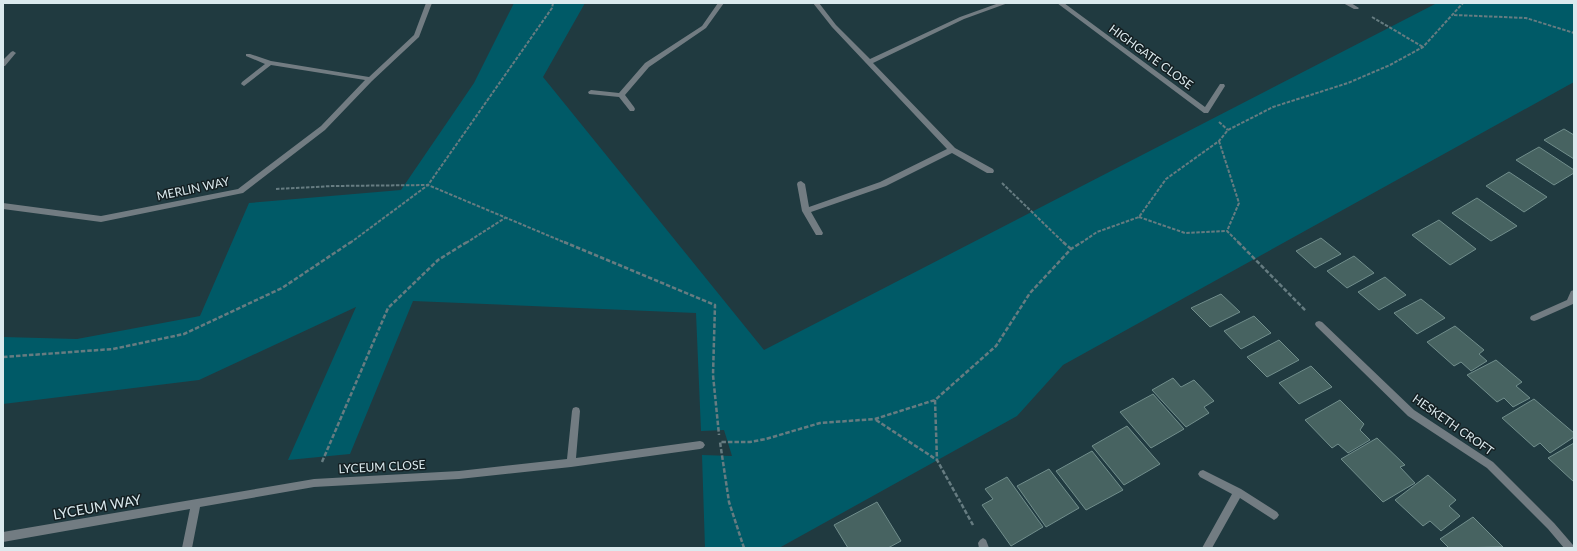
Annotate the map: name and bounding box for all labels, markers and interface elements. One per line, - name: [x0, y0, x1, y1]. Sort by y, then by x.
- street label: HIGHGATE CLOSE: [1106, 21, 1196, 92]
- street label: MERLIN WAY: [155, 173, 231, 204]
- street label: HESKETH CROFT: [1410, 391, 1497, 458]
- street label: LYCEUM CLOSE: [338, 457, 426, 476]
- street label: LYCEUM WAY: [51, 490, 143, 523]

